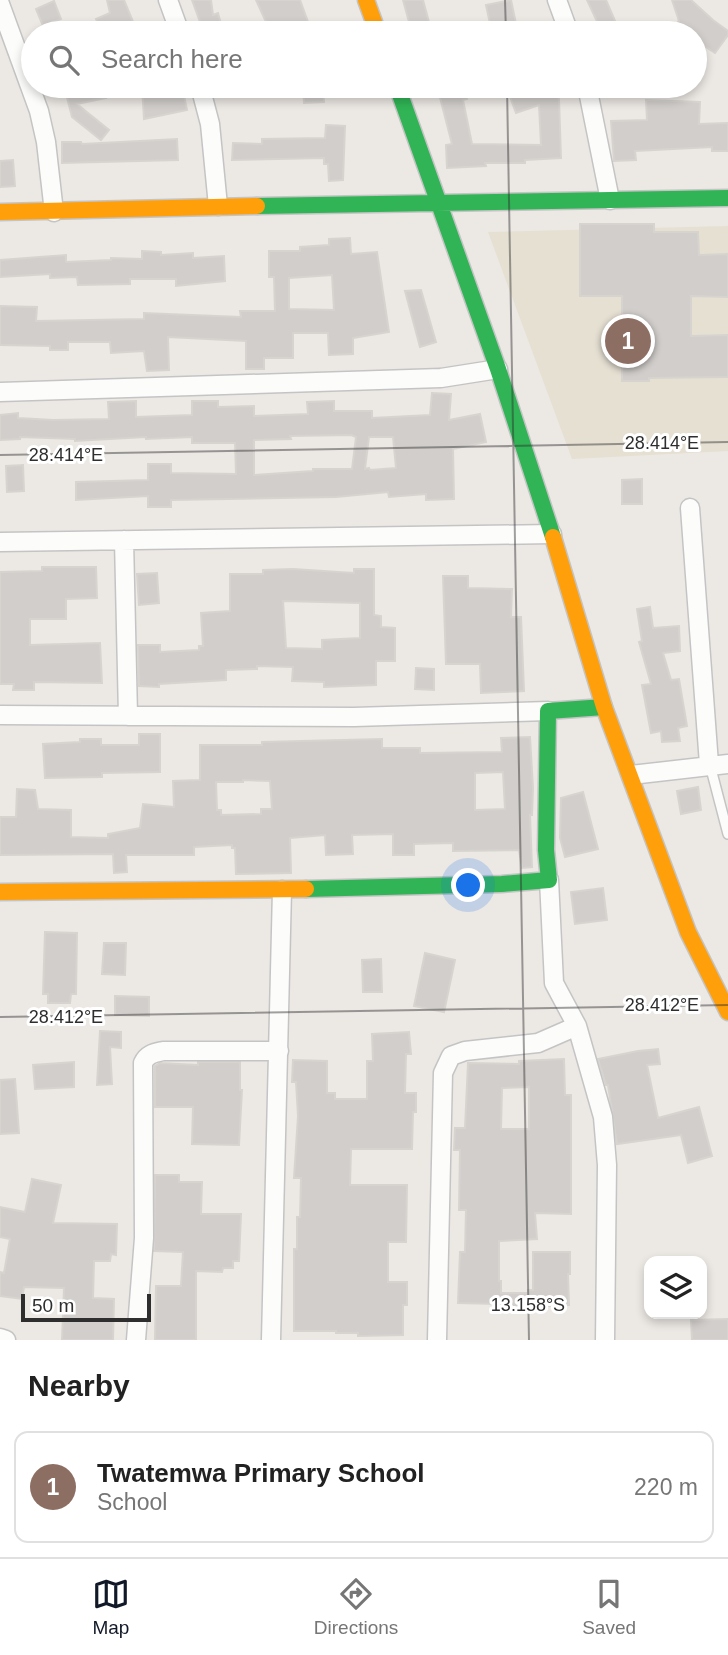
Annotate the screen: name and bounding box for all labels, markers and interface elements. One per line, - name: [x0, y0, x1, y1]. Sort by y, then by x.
- search box: [21, 21, 707, 98]
- icon: search: [45, 41, 83, 79]
- text: Search here: [101, 44, 243, 74]
- pin: 1: [605, 315, 651, 367]
- text: 28.414°E: [625, 433, 699, 453]
- text: 28.414°E: [29, 445, 103, 465]
- your location: [451, 868, 485, 902]
- text: 28.412°E: [625, 995, 699, 1015]
- text: 28.412°E: [29, 1007, 103, 1027]
- map controls: [644, 1256, 707, 1319]
- button: layers: [644, 1256, 707, 1319]
- scale bar: [21, 1291, 150, 1323]
- text: 50 m: [32, 1295, 74, 1316]
- text: 13.158°S: [491, 1295, 565, 1315]
- text: Nearby: [28, 1369, 130, 1402]
- text: Twatemwa Primary School: [97, 1458, 425, 1488]
- text: 1: [47, 1474, 59, 1500]
- text: 220 m: [634, 1474, 698, 1500]
- text: School: [97, 1489, 167, 1515]
- tab: Map: [92, 1575, 130, 1639]
- tab: Directions: [314, 1575, 398, 1639]
- tab: Saved: [582, 1575, 636, 1639]

